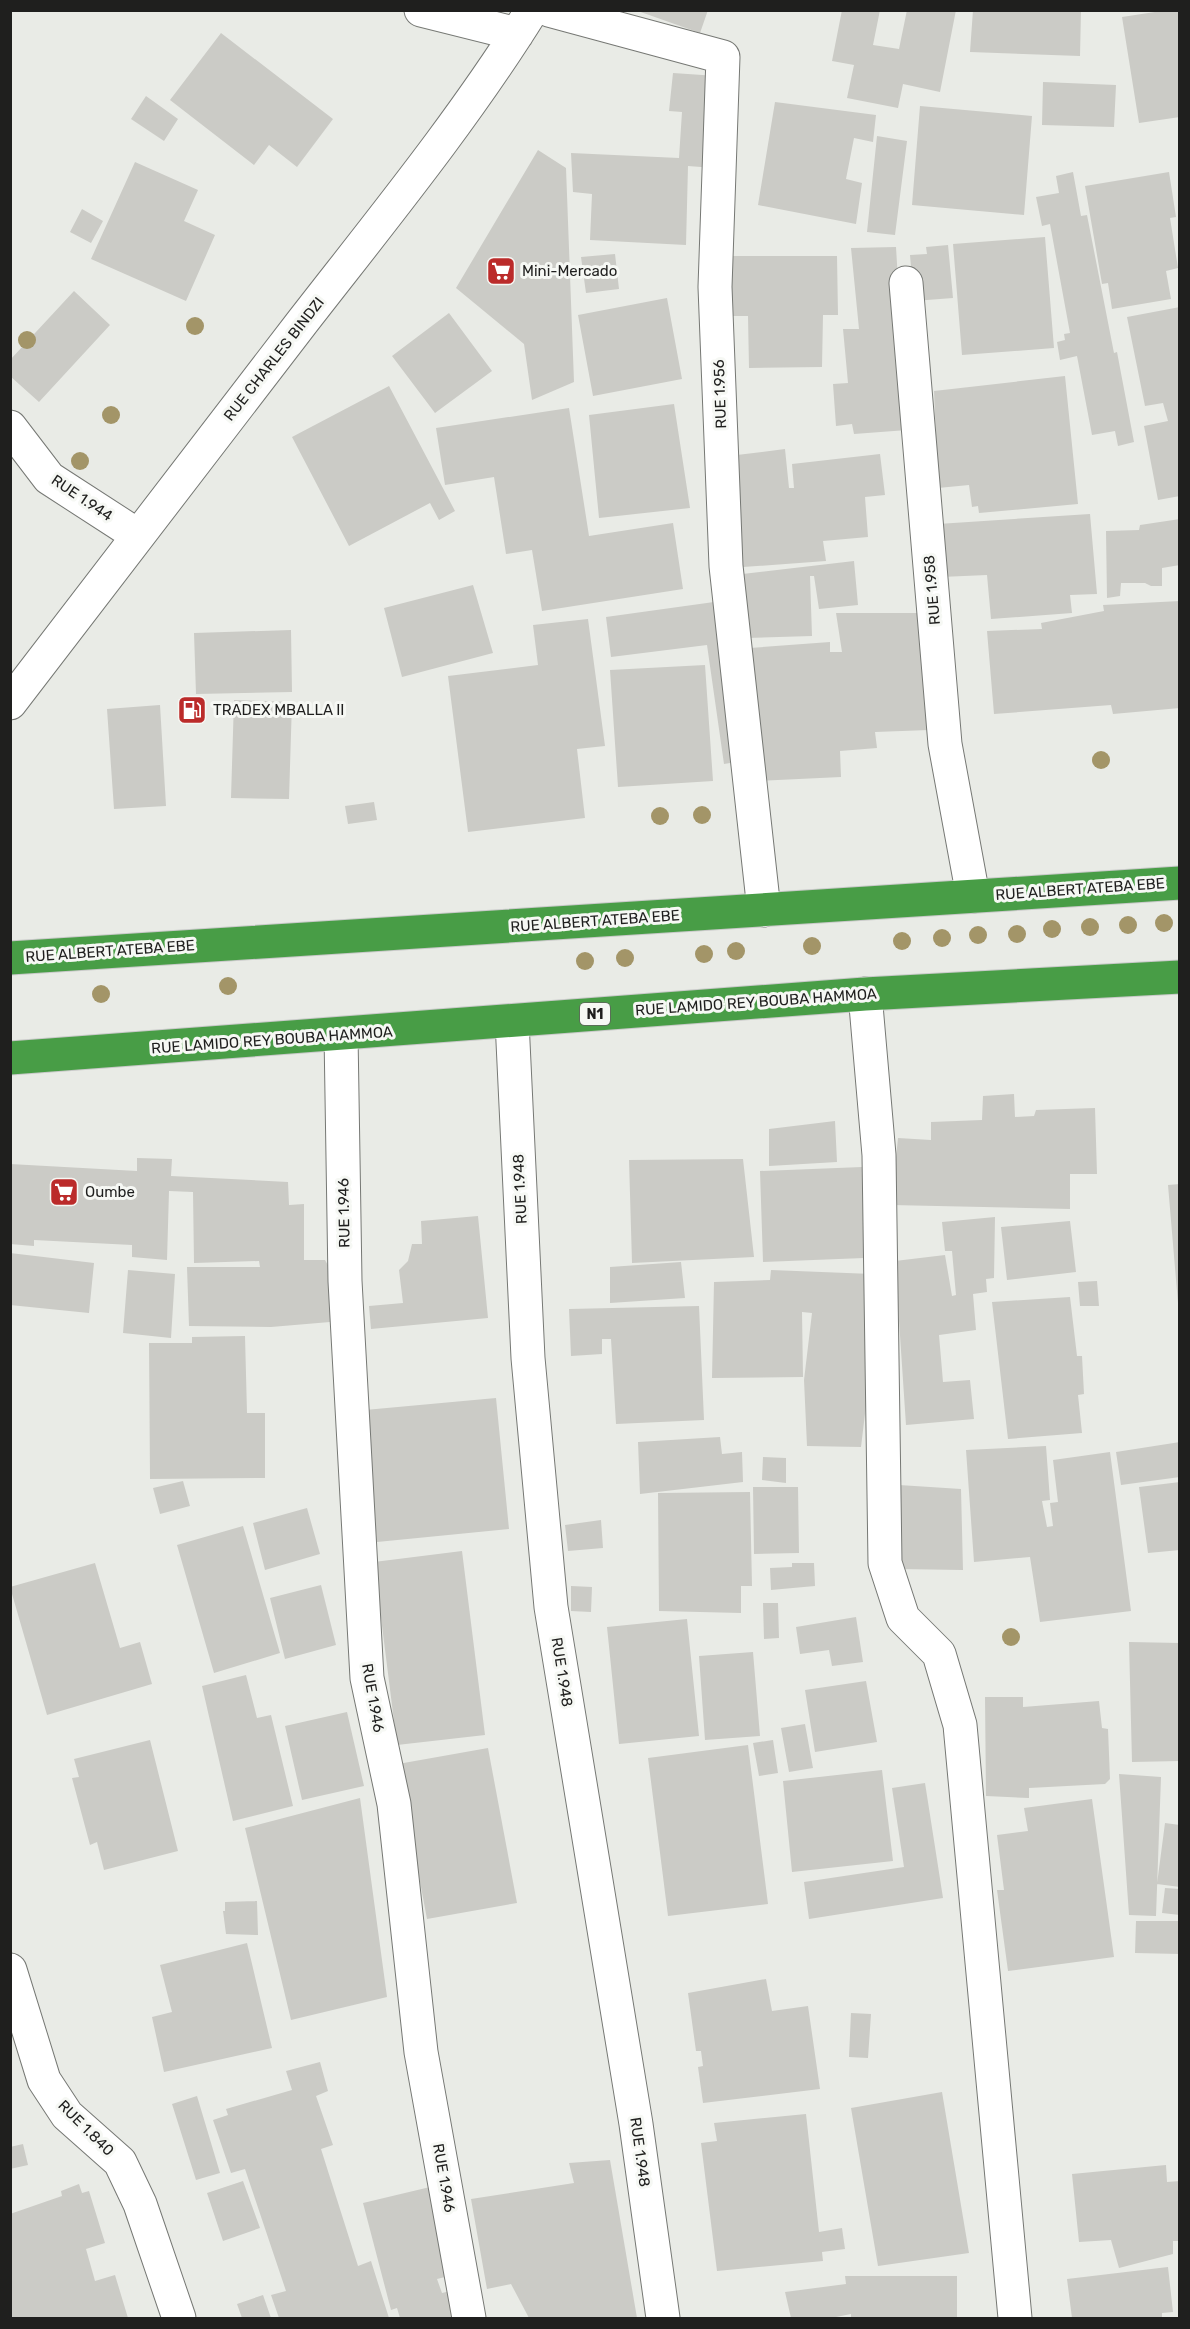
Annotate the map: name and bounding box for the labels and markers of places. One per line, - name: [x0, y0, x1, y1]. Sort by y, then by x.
- supermarket icon: Mini-Mercado: [485, 255, 517, 287]
- place label: Mini-Mercado: [522, 262, 617, 280]
- fuel station icon: TRADEX MBALLA II: [176, 694, 208, 726]
- place label: TRADEX MBALLA II: [213, 701, 344, 719]
- supermarket icon: Oumbe: [48, 1176, 80, 1208]
- place label: Oumbe: [85, 1183, 135, 1201]

